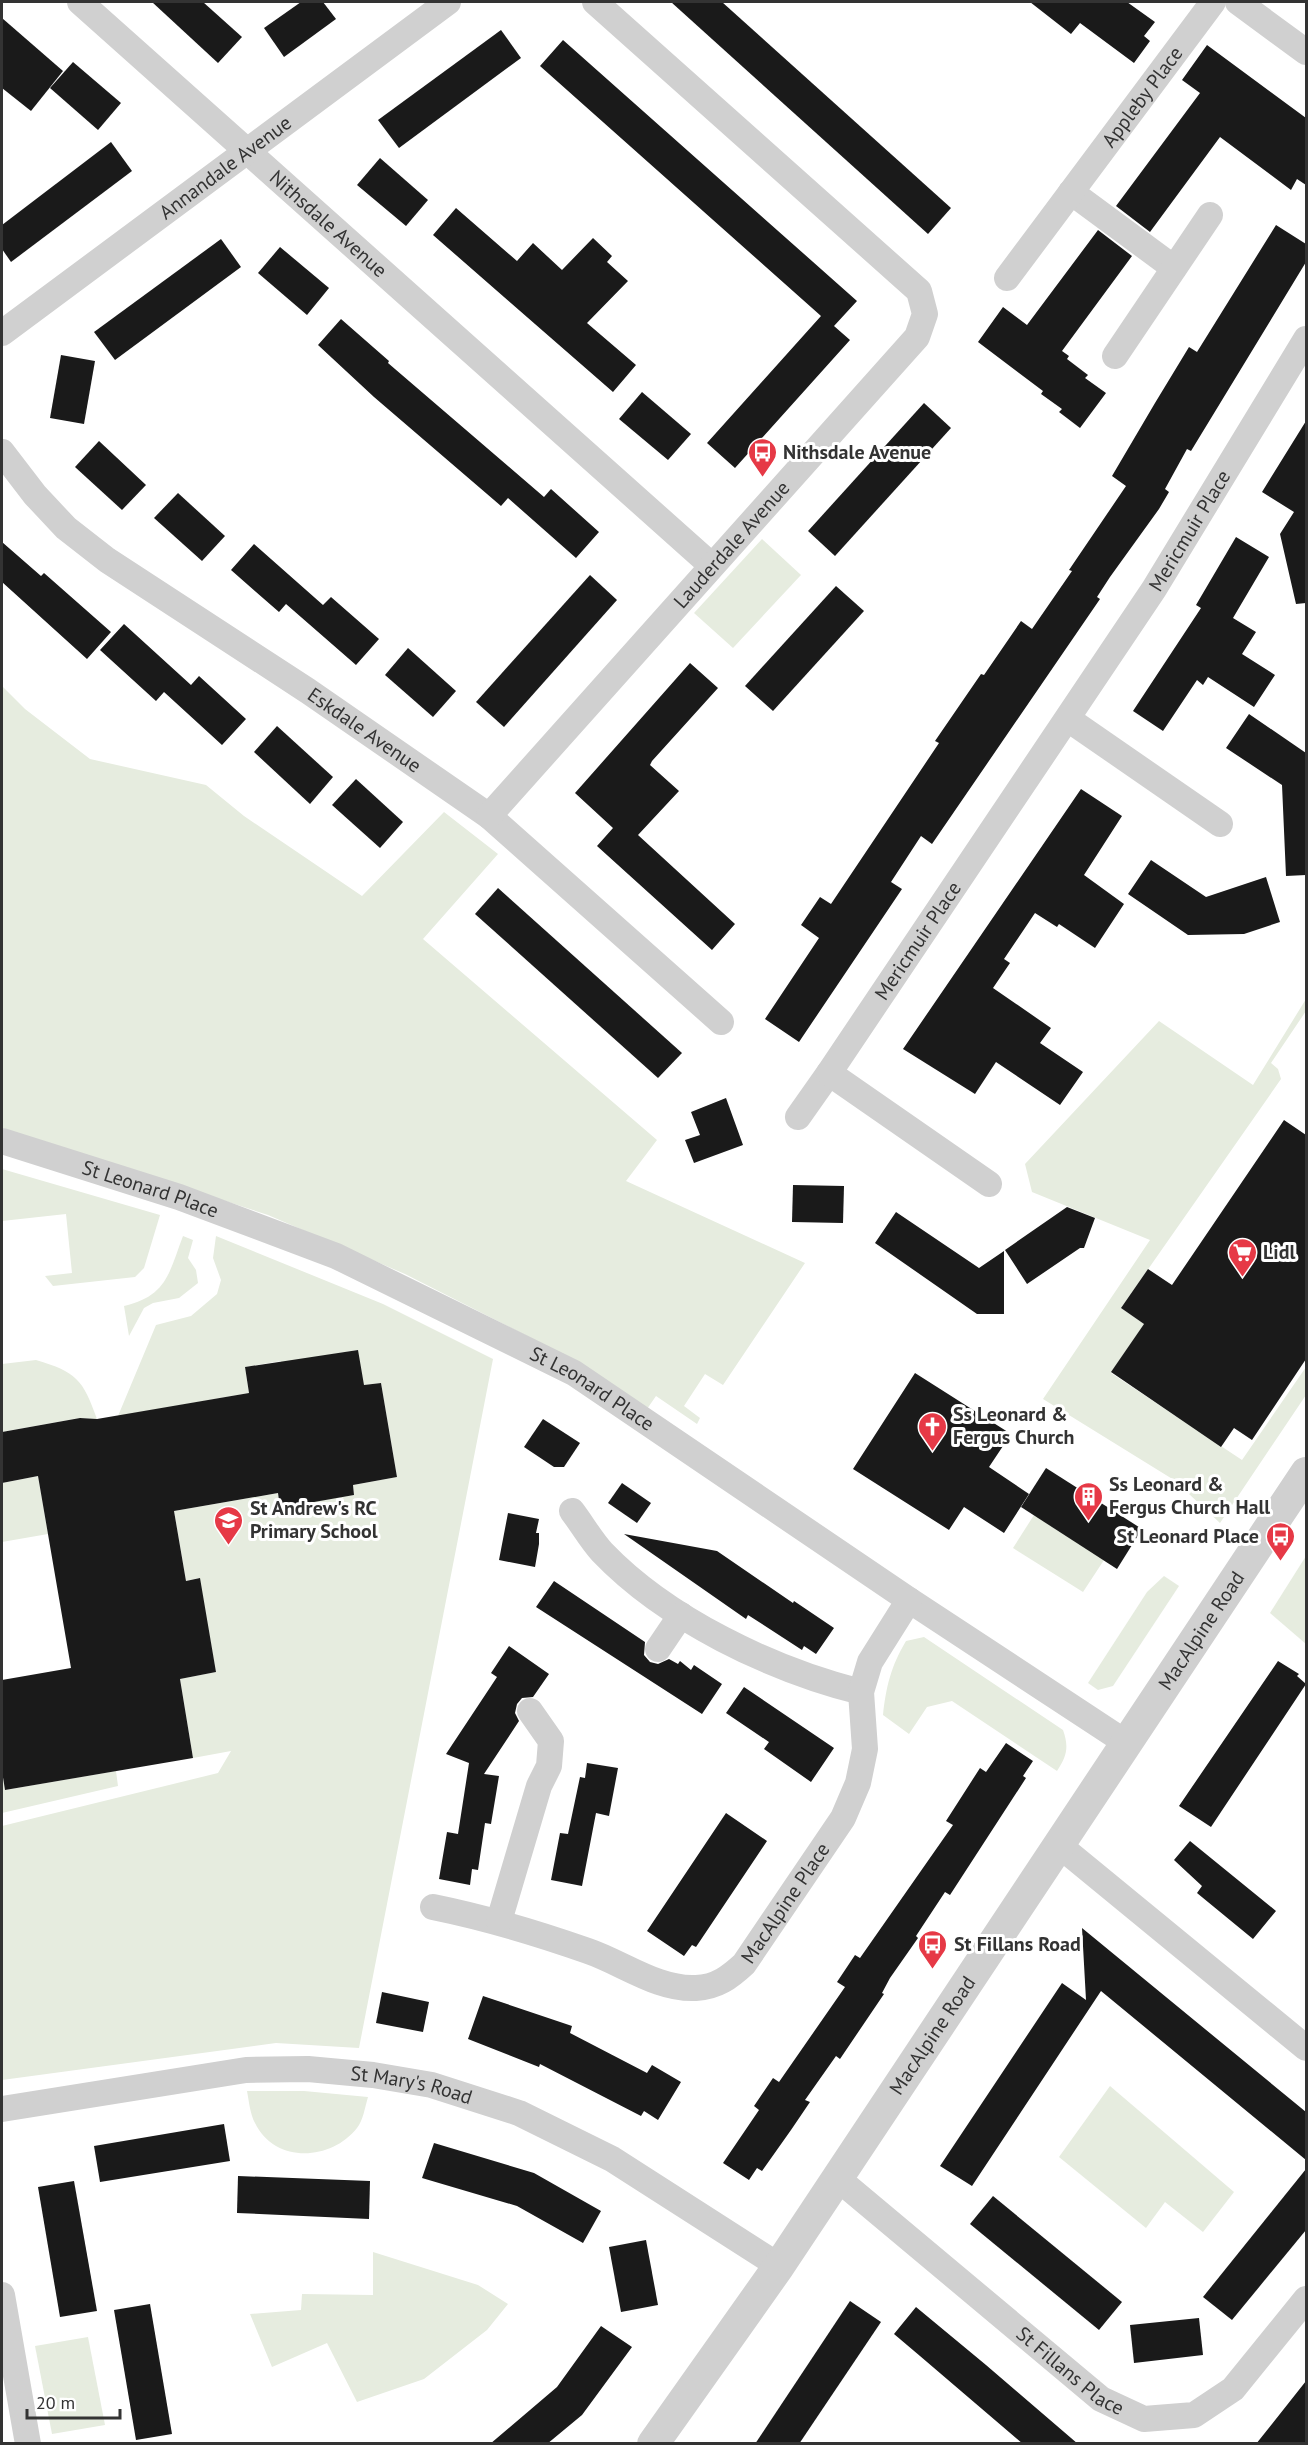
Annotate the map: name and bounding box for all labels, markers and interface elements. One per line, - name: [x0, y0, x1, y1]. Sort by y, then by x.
- street label: Appleby Place: [1096, 41, 1188, 153]
- street label: Annandale Avenue: [154, 110, 297, 225]
- street label: Nithsdale Avenue: [264, 164, 393, 283]
- bus stop icon: Nithsdale Avenue: [746, 436, 778, 478]
- place label: Nithsdale Avenue: [783, 439, 931, 465]
- street label: Mericmuir Place: [1143, 465, 1236, 596]
- street label: Lauderdale Avenue: [668, 475, 795, 614]
- street label: Eskdale Avenue: [302, 682, 426, 778]
- street label: Mericmuir Place: [869, 876, 967, 1005]
- street label: St Leonard Place: [79, 1154, 222, 1224]
- supermarket icon: Lidl: [1226, 1236, 1258, 1278]
- place label: Lidl: [1263, 1239, 1295, 1265]
- street label: St Leonard Place: [526, 1340, 660, 1437]
- place label: Ss Leonard & Fergus Church: [953, 1401, 1074, 1450]
- church icon: Ss Leonard & Fergus Church: [916, 1410, 948, 1452]
- place label: Ss Leonard & Fergus Church Hall: [1109, 1471, 1270, 1520]
- building icon: Ss Leonard & Fergus Church Hall: [1072, 1480, 1104, 1522]
- place label: St Andrew's RC Primary School: [250, 1495, 378, 1544]
- school or university icon: St Andrew's RC Primary School: [213, 1504, 245, 1546]
- bus stop icon: St Leonard Place: [1264, 1520, 1296, 1562]
- place label: St Leonard Place: [1117, 1523, 1259, 1549]
- street label: MacAlpine Road: [1152, 1566, 1250, 1695]
- street label: MacAlpine Place: [735, 1838, 836, 1969]
- bus stop icon: St Fillans Road: [917, 1928, 949, 1970]
- place label: St Fillans Road: [954, 1931, 1081, 1957]
- street label: MacAlpine Road: [883, 1971, 981, 2100]
- street label: St Mary's Road: [350, 2060, 476, 2110]
- street label: St Fillans Place: [1011, 2321, 1128, 2421]
- scale bar: [27, 2382, 120, 2420]
- text: 20 m: [36, 2391, 75, 2414]

